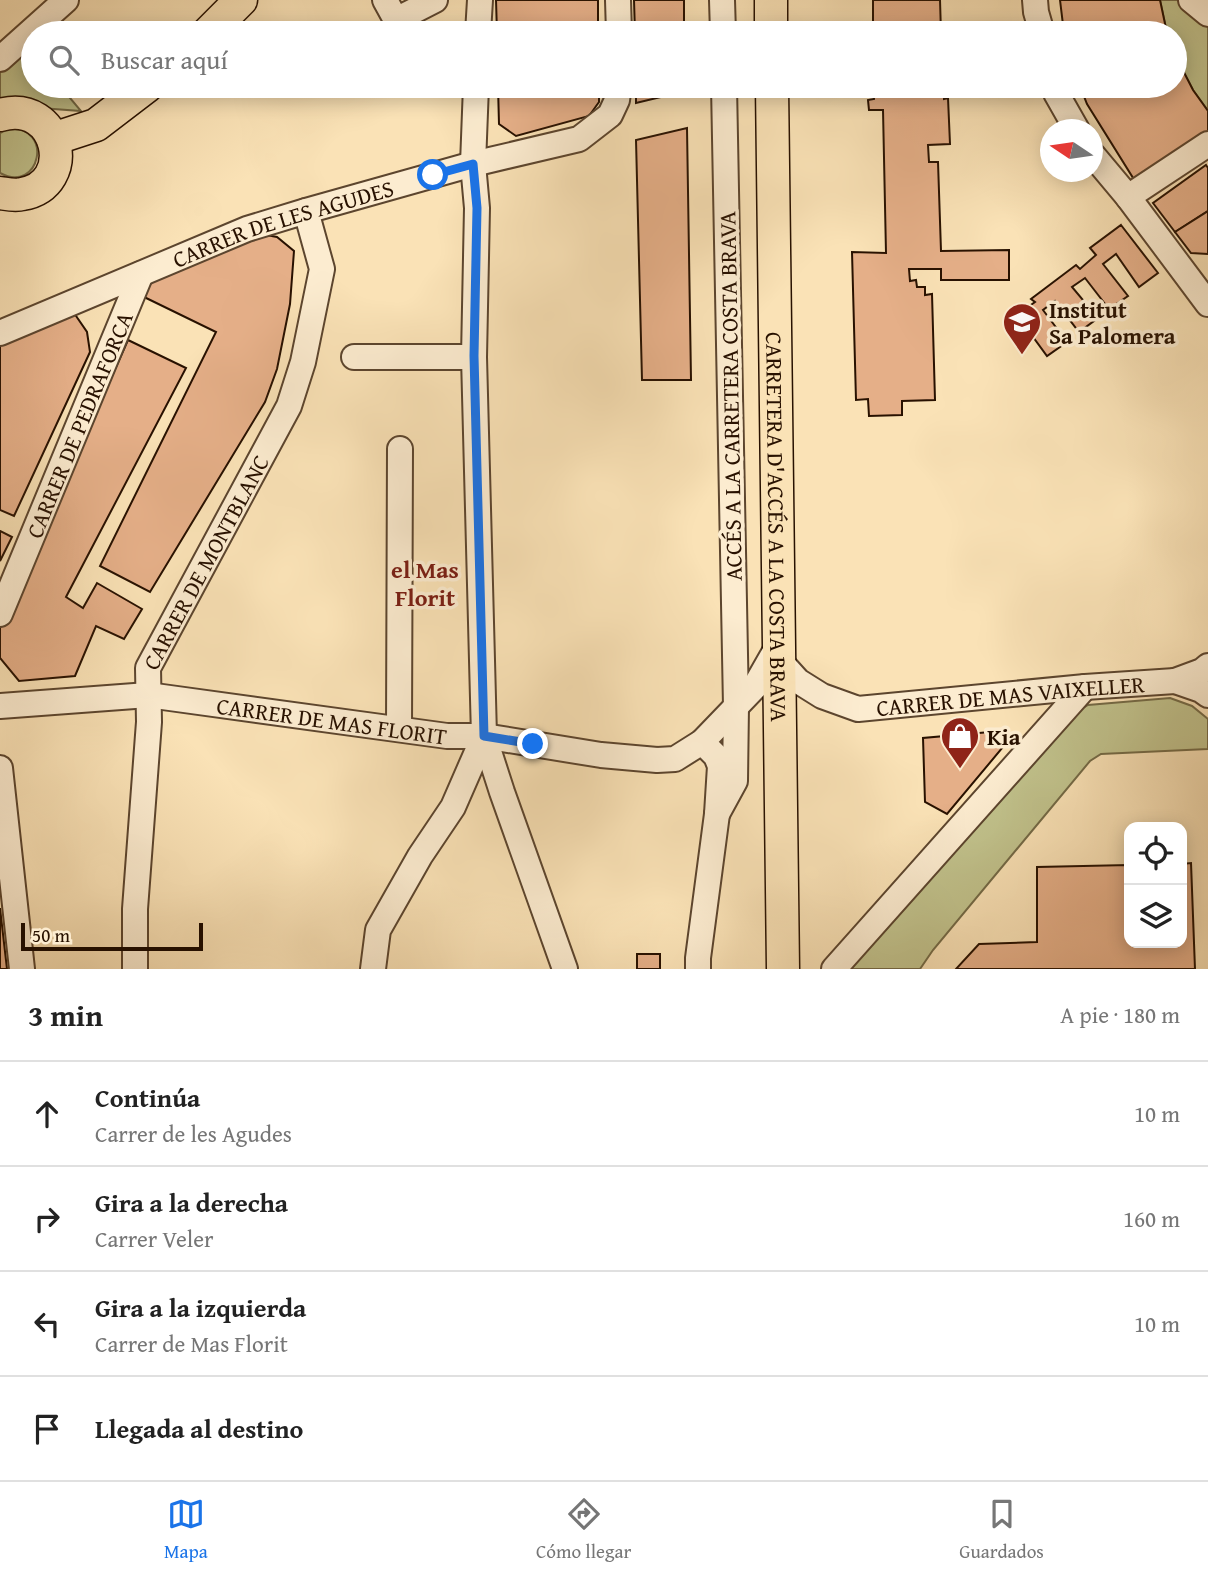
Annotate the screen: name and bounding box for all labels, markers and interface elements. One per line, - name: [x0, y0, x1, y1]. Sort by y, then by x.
- search box: [21, 21, 1187, 98]
- text: Buscar aquí: [101, 40, 228, 79]
- icon: search: [45, 41, 83, 79]
- north arrow: [1040, 119, 1103, 182]
- route start: [417, 159, 448, 190]
- street label: CARRER DE LES AGUDES: [167, 171, 397, 275]
- street label: ACCÉS A LA CARRETERA COSTA BRAVA: [710, 211, 750, 581]
- place label: Institut Sa Palomera: [1049, 293, 1176, 352]
- school or university icon: Institut Sa Palomera: [1001, 301, 1043, 356]
- street label: CARRER DE PEDRAFORCA: [17, 306, 140, 543]
- street label: CARRETERA D'ACCÉS A LA COSTA BRAVA: [759, 332, 796, 722]
- street label: CARRER DE MONTBLANC: [134, 449, 276, 675]
- district label: el Mas Florit: [391, 552, 459, 615]
- street label: CARRER DE MAS VAIXELLER: [875, 667, 1146, 724]
- street label: CARRER DE MAS FLORIT: [215, 688, 449, 752]
- shop icon: Kia: [939, 715, 981, 770]
- place label: Kia: [987, 720, 1021, 753]
- route end: [517, 728, 548, 759]
- map controls: [1124, 822, 1187, 948]
- button: locate: [1124, 822, 1187, 885]
- button: layers: [1124, 885, 1187, 948]
- scale bar: [21, 920, 203, 952]
- text: 50 m: [32, 921, 70, 949]
- text: 3 min: [28, 993, 103, 1037]
- text: A pie · 180 m: [1060, 998, 1180, 1031]
- text: Continúa: [95, 1078, 200, 1117]
- icon: ahead: [28, 1095, 66, 1133]
- text: 10 m: [1134, 1097, 1180, 1130]
- text: Carrer de les Agudes: [95, 1117, 292, 1150]
- text: Gira a la derecha: [95, 1183, 288, 1222]
- icon: right: [28, 1200, 66, 1238]
- text: 160 m: [1123, 1202, 1180, 1235]
- text: Carrer Veler: [95, 1222, 214, 1255]
- text: Gira a la izquierda: [95, 1288, 306, 1327]
- icon: left: [28, 1305, 66, 1343]
- text: 10 m: [1134, 1307, 1180, 1340]
- text: Carrer de Mas Florit: [95, 1327, 288, 1360]
- text: Llegada al destino: [95, 1409, 303, 1448]
- icon: arrive: [28, 1410, 66, 1448]
- tab: Mapa: [164, 1495, 208, 1565]
- tab: Cómo llegar: [536, 1495, 631, 1565]
- tab: Guardados: [959, 1495, 1044, 1565]

